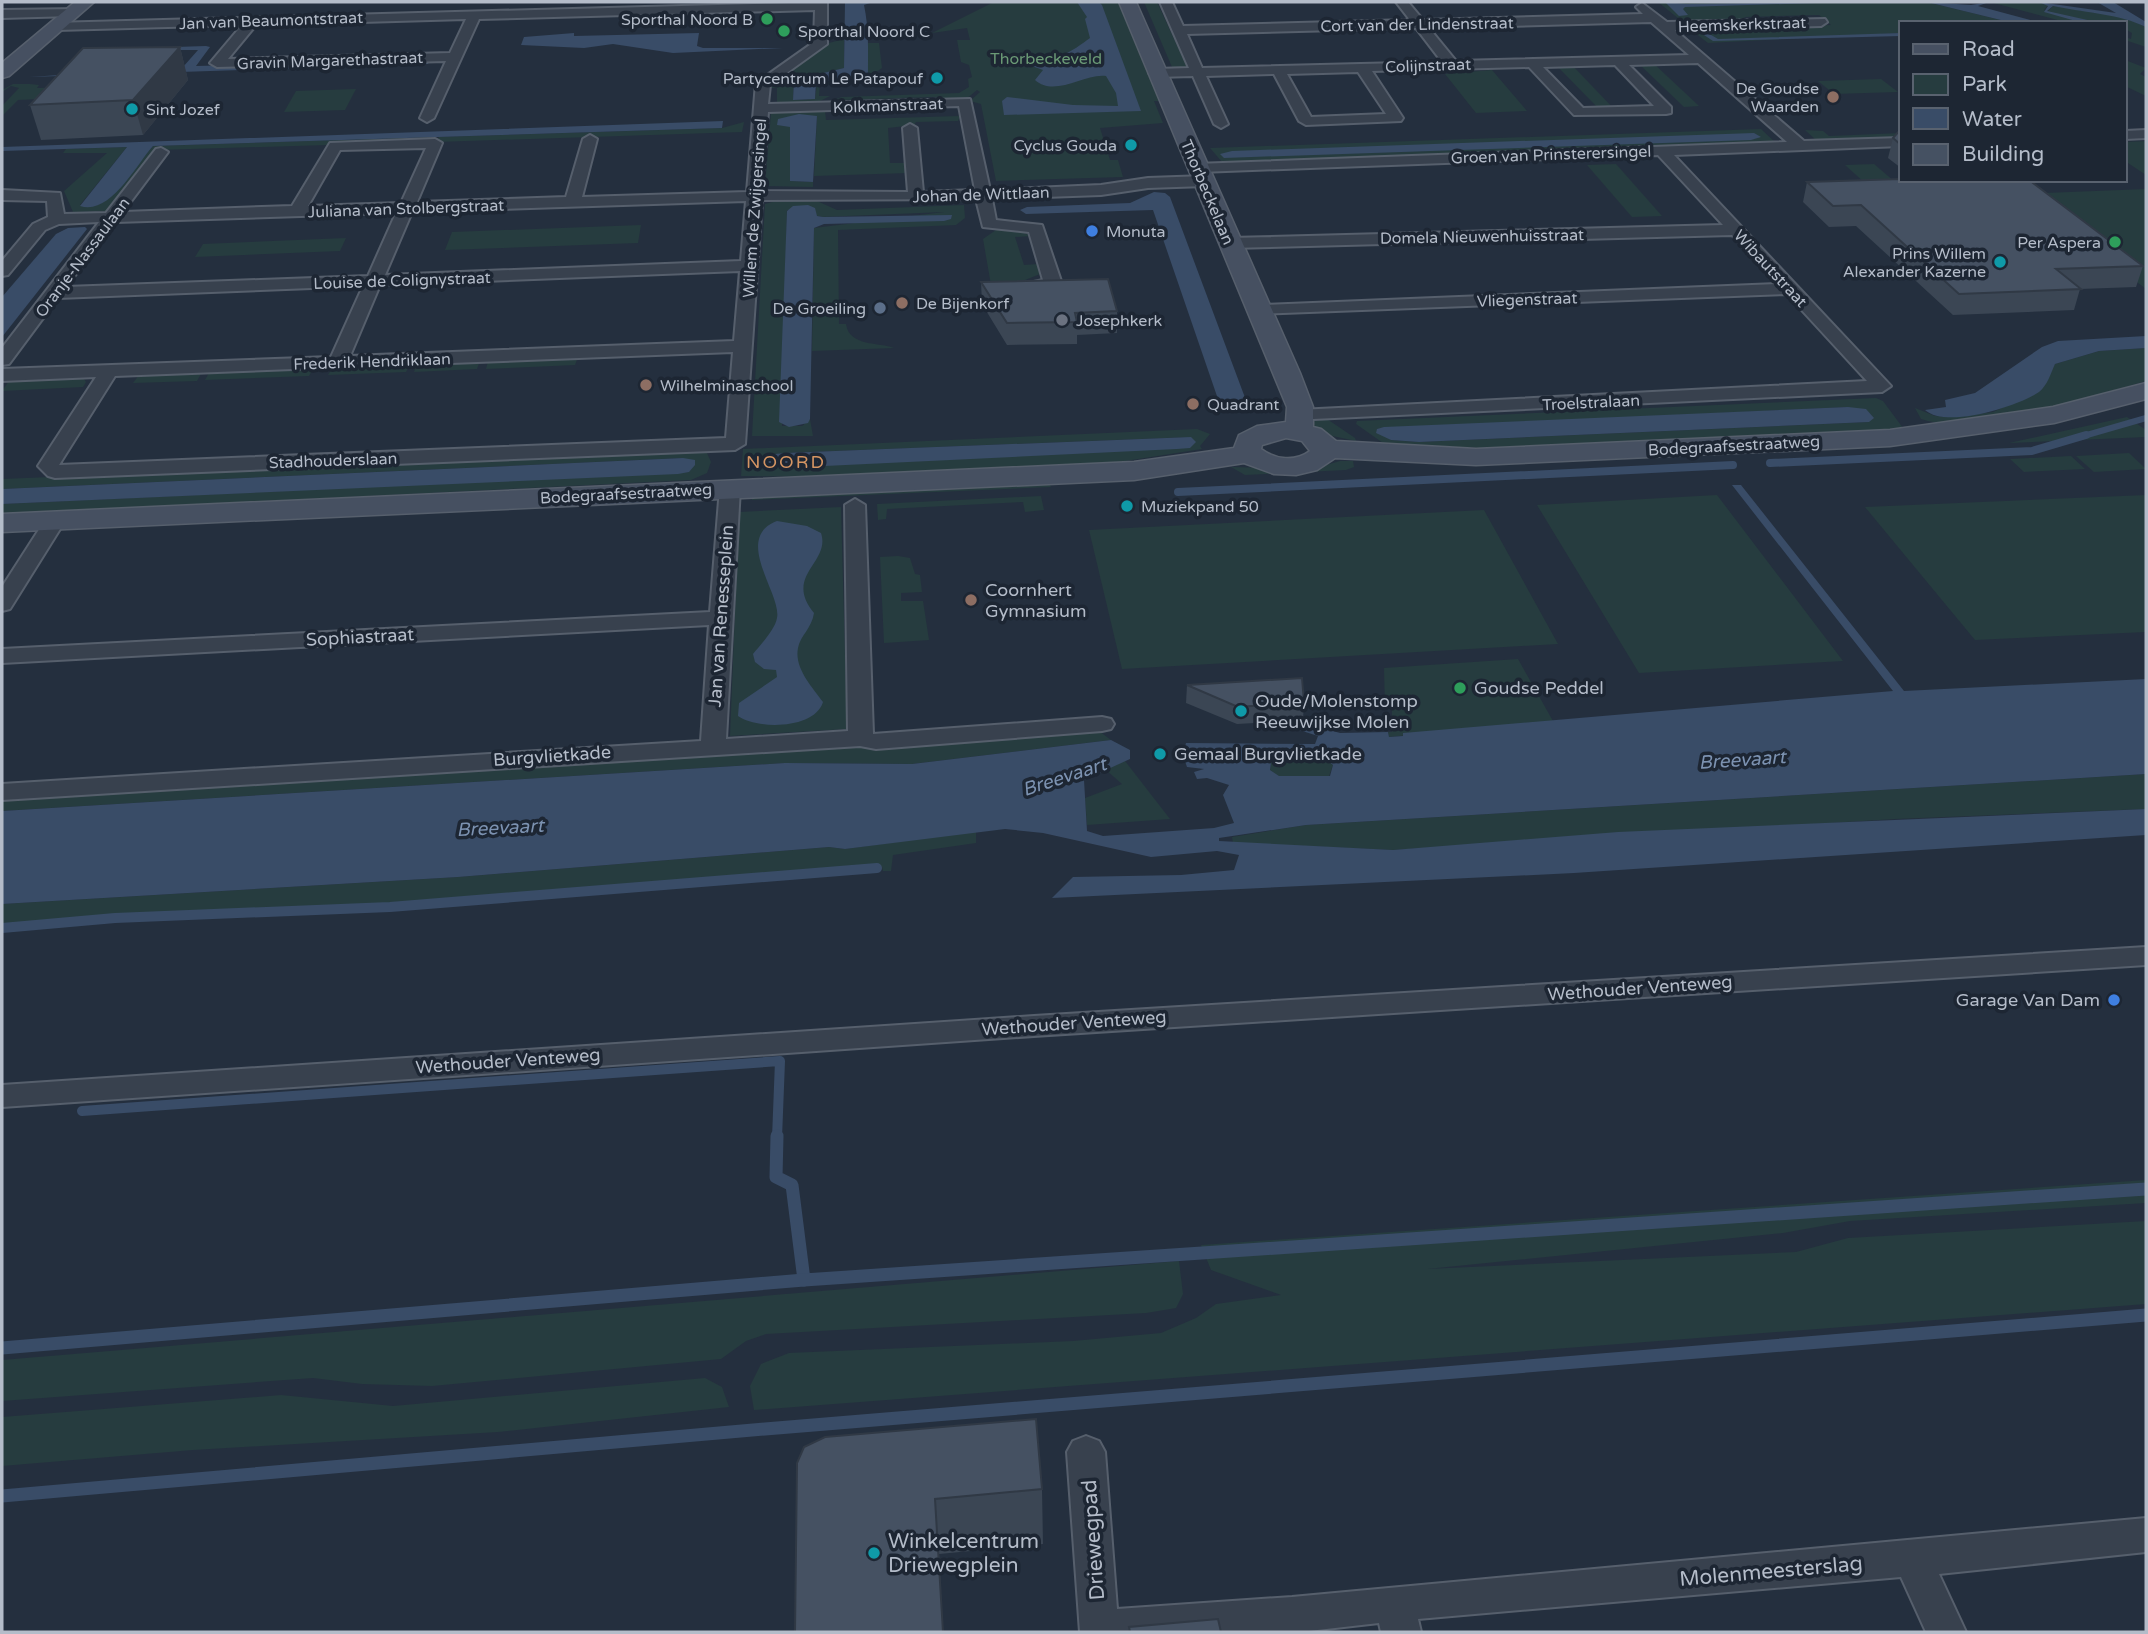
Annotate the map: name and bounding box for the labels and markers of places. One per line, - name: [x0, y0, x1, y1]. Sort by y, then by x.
- place label: Sporthal Noord B: [621, 10, 753, 30]
- marker: Sporthal Noord B: [759, 11, 775, 27]
- place label: Sporthal Noord C: [798, 22, 930, 42]
- marker: Sporthal Noord C: [776, 23, 792, 39]
- place label: Partycentrum Le Patapouf: [723, 69, 924, 89]
- marker: Partycentrum Le Patapouf: [929, 70, 945, 86]
- place label: De Goudse Waarden: [1736, 79, 1819, 117]
- marker: De Goudse Waarden: [1825, 89, 1841, 105]
- place label: Sint Jozef: [146, 100, 221, 120]
- marker: Sint Jozef: [124, 101, 140, 117]
- place label: Cyclus Gouda: [1013, 136, 1117, 156]
- marker: Cyclus Gouda: [1123, 137, 1139, 153]
- place label: Monuta: [1106, 222, 1166, 242]
- marker: Monuta: [1084, 223, 1100, 239]
- place label: Per Aspera: [2017, 233, 2101, 253]
- marker: Per Aspera: [2107, 234, 2123, 250]
- place label: Prins Willem Alexander Kazerne: [1843, 244, 1986, 282]
- marker: Prins Willem Alexander Kazerne: [1992, 254, 2008, 270]
- place label: De Bijenkorf: [916, 294, 1010, 314]
- marker: De Bijenkorf: [894, 295, 910, 311]
- place label: De Groeiling: [772, 299, 866, 319]
- marker: De Groeiling: [872, 300, 888, 316]
- place label: Josephkerk: [1076, 311, 1163, 331]
- marker: Josephkerk: [1054, 312, 1070, 328]
- place label: Wilhelminaschool: [660, 376, 794, 396]
- marker: Wilhelminaschool: [638, 377, 654, 393]
- place label: Quadrant: [1207, 395, 1279, 415]
- marker: Quadrant: [1185, 396, 1201, 412]
- place label: Muziekpand 50: [1141, 497, 1259, 517]
- marker: Muziekpand 50: [1119, 498, 1135, 514]
- place label: Coornhert Gymnasium: [985, 579, 1087, 622]
- marker: Coornhert Gymnasium: [963, 592, 979, 608]
- place label: Goudse Peddel: [1474, 677, 1604, 699]
- marker: Goudse Peddel: [1452, 680, 1468, 696]
- place label: Oude/Molenstomp Reeuwijkse Molen: [1255, 690, 1418, 733]
- marker: Oude/Molenstomp Reeuwijkse Molen: [1233, 703, 1249, 719]
- place label: Gemaal Burgvlietkade: [1174, 743, 1362, 765]
- marker: Gemaal Burgvlietkade: [1152, 746, 1168, 762]
- place label: Garage Van Dam: [1956, 989, 2100, 1011]
- marker: Garage Van Dam: [2106, 992, 2122, 1008]
- place label: Winkelcentrum Driewegplein: [888, 1529, 1039, 1578]
- marker: Winkelcentrum Driewegplein: [866, 1545, 882, 1561]

